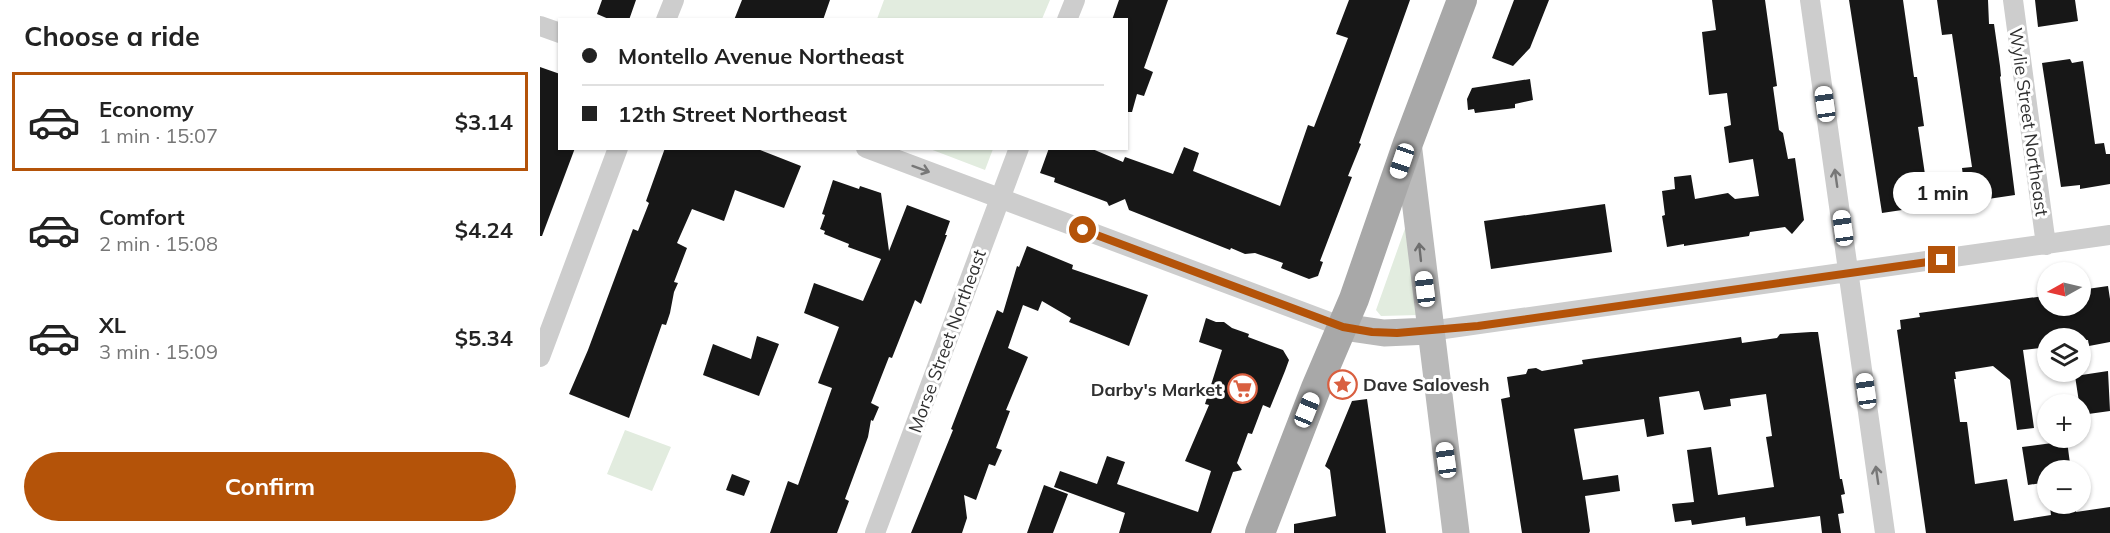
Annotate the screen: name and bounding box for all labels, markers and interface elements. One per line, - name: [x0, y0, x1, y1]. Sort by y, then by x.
- text: Choose a ride: [24, 19, 200, 53]
- street label: Wylie Street Northeast: [2004, 26, 2054, 218]
- text: Montello Avenue Northeast: [618, 42, 904, 70]
- car: [1814, 85, 1836, 123]
- icon: car: [27, 95, 81, 149]
- text: Economy: [99, 95, 194, 123]
- text: 12th Street Northeast: [618, 100, 847, 128]
- text: $3.14: [455, 108, 513, 136]
- text: 1 min · 15:07: [99, 123, 218, 148]
- car: [1388, 141, 1416, 181]
- one-way arrow: [911, 164, 930, 175]
- one-way arrow: [1830, 169, 1841, 188]
- callout: 1 min: [1892, 173, 1992, 215]
- text: 1 min: [1916, 180, 1969, 205]
- icon: car: [27, 203, 81, 257]
- text: Comfort: [99, 203, 185, 231]
- car: [1832, 209, 1854, 247]
- text: $4.24: [455, 216, 513, 244]
- route start: [1069, 216, 1096, 243]
- text: 2 min · 15:08: [99, 231, 218, 256]
- one-way arrow: [1415, 242, 1426, 262]
- street label: Morse Street Northeast: [903, 246, 991, 436]
- route end: [1928, 246, 1955, 273]
- north arrow: [2037, 262, 2091, 316]
- map controls: [2037, 262, 2091, 514]
- car: [1414, 270, 1436, 308]
- icon: car: [27, 311, 81, 365]
- text: XL: [99, 311, 126, 339]
- text: $5.34: [455, 324, 513, 352]
- button: layers: [2037, 328, 2091, 382]
- text: 3 min · 15:09: [99, 339, 218, 364]
- place icon: Dave Salovesh: [1326, 368, 1358, 400]
- car: [1855, 372, 1877, 410]
- supermarket icon: Darby's Market: [1227, 373, 1259, 405]
- place label: Dave Salovesh: [1363, 373, 1490, 396]
- place label: Darby's Market: [1091, 378, 1222, 401]
- car: [1292, 390, 1322, 430]
- button: +: [2037, 394, 2091, 448]
- car: [1435, 441, 1457, 479]
- button: Confirm: [24, 452, 516, 521]
- button: −: [2037, 460, 2091, 514]
- one-way arrow: [1872, 466, 1883, 485]

